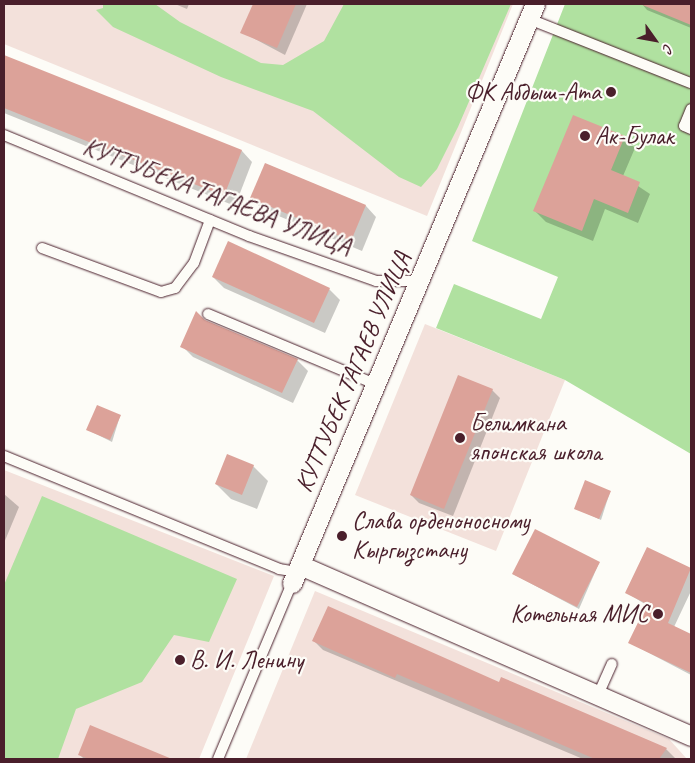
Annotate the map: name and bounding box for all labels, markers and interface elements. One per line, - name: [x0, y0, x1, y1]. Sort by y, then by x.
- north arrow: [630, 15, 680, 65]
- text: С: [659, 41, 677, 56]
- place label: ФК Абдыш-Ата: [465, 77, 601, 107]
- marker: ФК Абдыш-Ата: [605, 86, 617, 98]
- place label: Ак-Булак: [595, 121, 674, 151]
- marker: Ак-Булак: [579, 130, 591, 142]
- street label: КУТТУБЕКА ТАГАЕВА УЛИЦА: [79, 132, 355, 262]
- street label: КУТТУБЕК ТАГАЕВ УЛИЦА: [289, 247, 417, 497]
- place label: Белимкана японская школа: [470, 409, 602, 468]
- marker: Белимкана японская школа: [454, 432, 466, 444]
- place label: Слава орденоносному Кыргызстану: [352, 507, 529, 566]
- marker: Слава орденоносному Кыргызстану: [336, 530, 348, 542]
- place label: Котельная МИС: [511, 599, 648, 629]
- marker: Котельная МИС: [652, 608, 664, 620]
- place label: В. И. Ленину: [190, 645, 303, 675]
- marker: В. И. Ленину: [174, 654, 186, 666]

